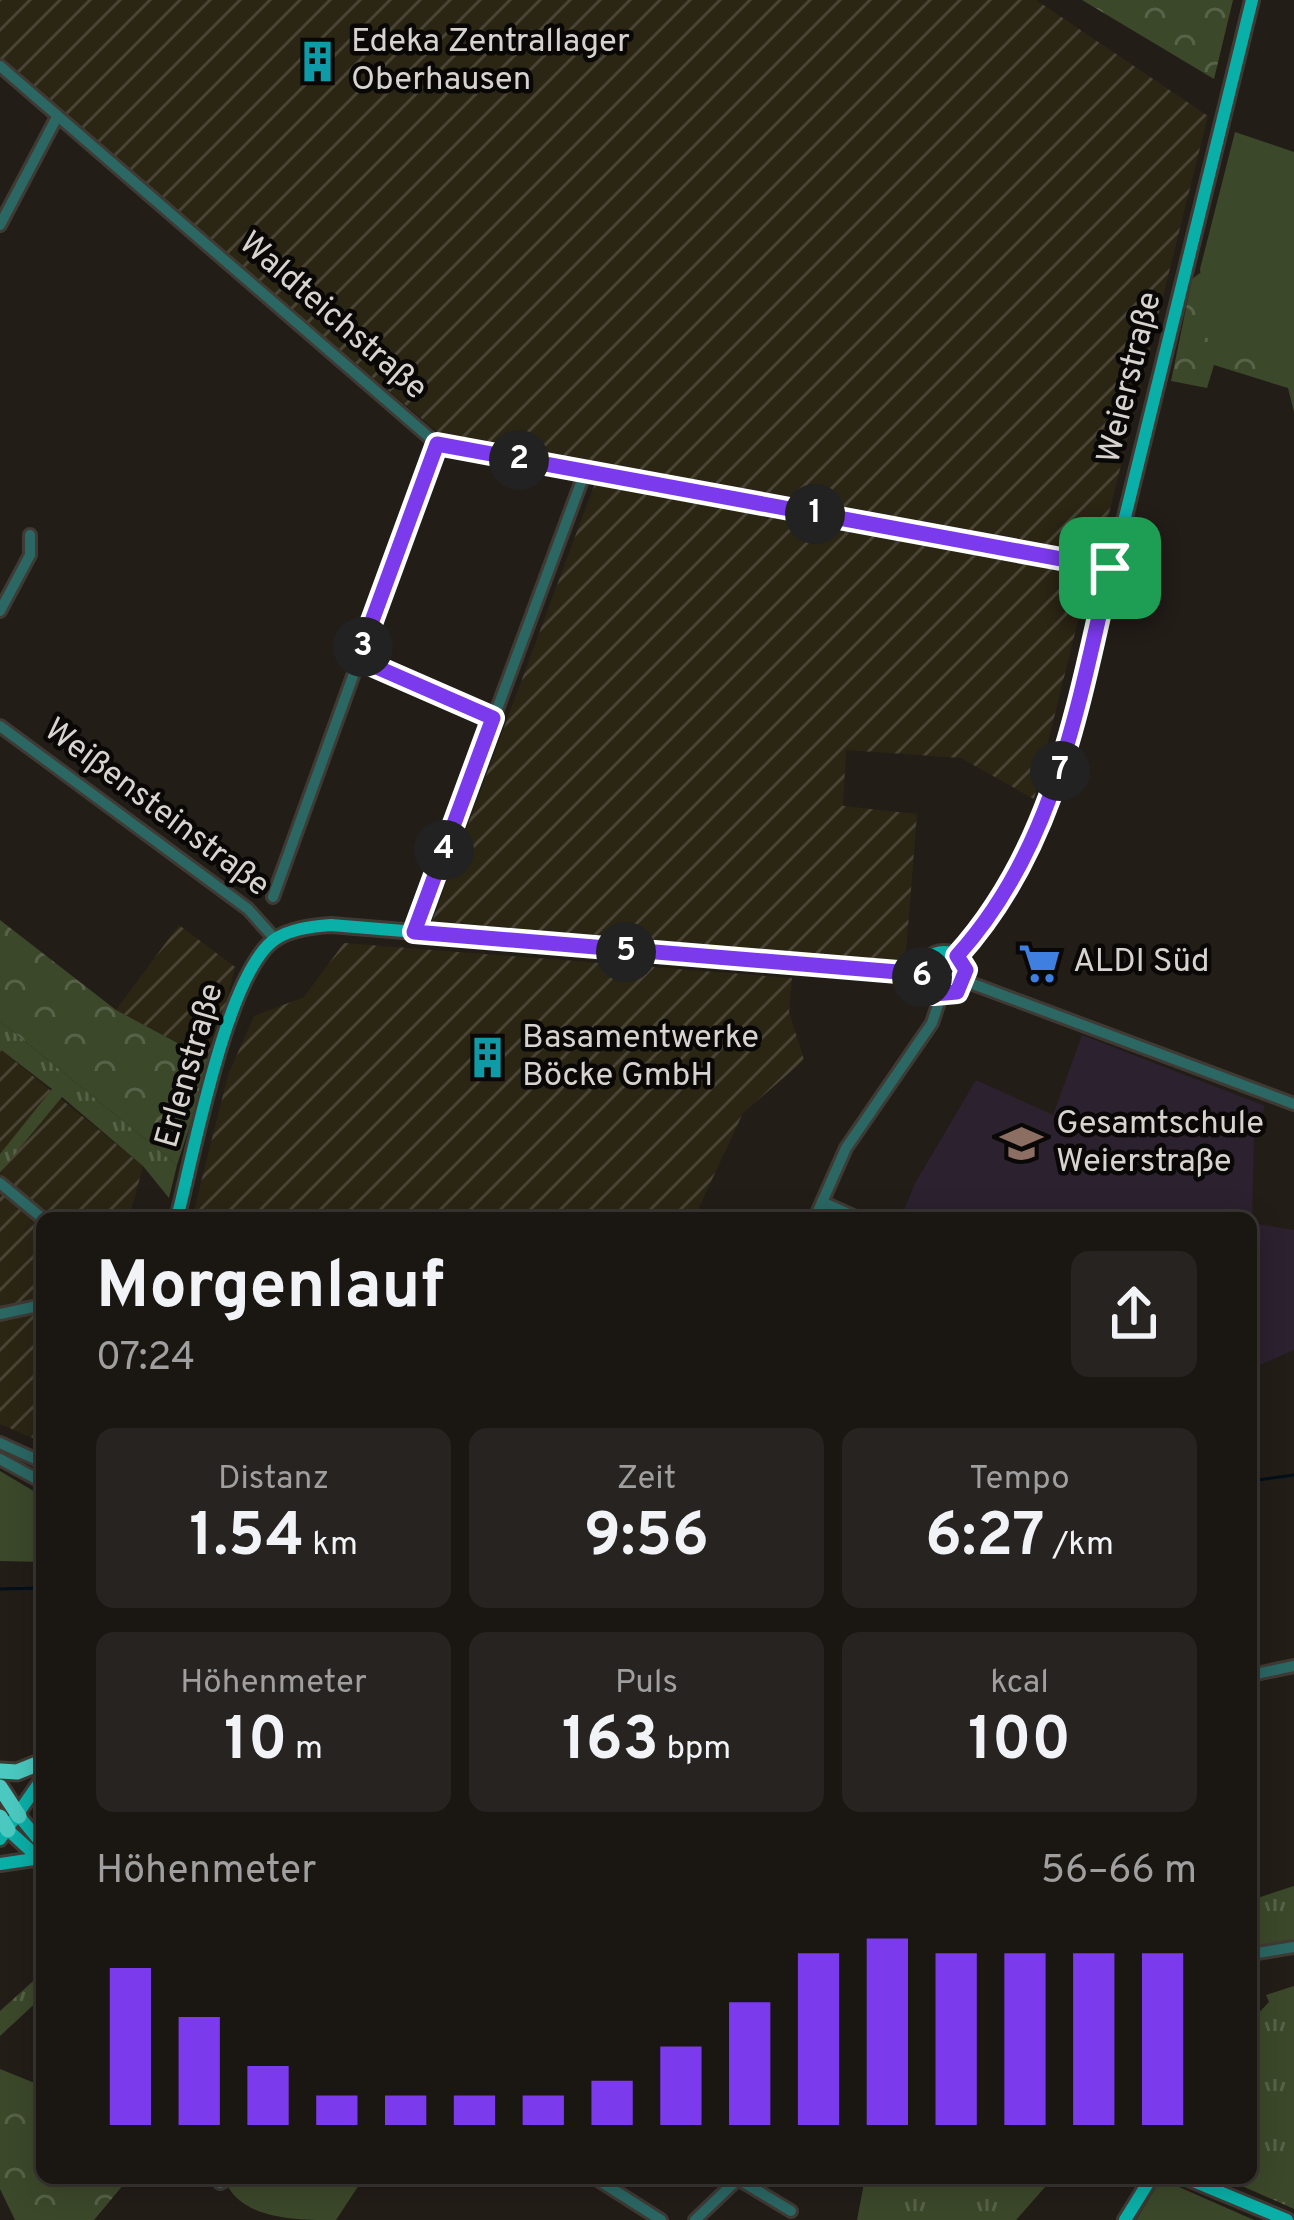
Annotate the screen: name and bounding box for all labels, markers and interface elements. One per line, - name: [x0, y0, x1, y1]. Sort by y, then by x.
- place label: Edeka Zentrallager Oberhausen: [351, 22, 630, 102]
- building icon: Edeka Zentrallager Oberhausen: [294, 39, 340, 85]
- street label: Waldteichstraße: [229, 224, 435, 410]
- street label: Weierstraße: [1089, 288, 1173, 468]
- pin: 2: [489, 430, 549, 490]
- text: 2: [509, 439, 529, 481]
- pin: 1: [785, 484, 845, 544]
- text: 1: [808, 493, 822, 535]
- pin: [1059, 517, 1161, 619]
- icon: arrive: [1077, 535, 1143, 601]
- pin: 3: [333, 617, 393, 677]
- text: 3: [353, 626, 373, 668]
- street label: Weißensteinstraße: [35, 710, 277, 908]
- pin: 7: [1030, 741, 1090, 801]
- text: 7: [1051, 750, 1069, 792]
- pin: 4: [414, 820, 474, 880]
- text: 4: [433, 829, 455, 871]
- pin: 5: [596, 922, 656, 982]
- text: 5: [616, 931, 636, 973]
- supermarket icon: ALDI Süd: [1016, 940, 1062, 986]
- place label: ALDI Süd: [1073, 942, 1210, 984]
- pin: 6: [892, 947, 952, 1007]
- text: 6: [912, 956, 932, 998]
- street label: Erlenstraße: [147, 979, 235, 1153]
- place label: Basamentwerke Böcke GmbH: [522, 1018, 759, 1098]
- building icon: Basamentwerke Böcke GmbH: [465, 1035, 511, 1081]
- place label: Gesamtschule Weierstraße: [1056, 1104, 1264, 1184]
- school or university icon: Gesamtschule Weierstraße: [999, 1121, 1045, 1167]
- text: Morgenlauf: [96, 1248, 444, 1331]
- button: share: [1071, 1251, 1197, 1377]
- text: 07:24: [96, 1335, 195, 1384]
- text: Distanz: [218, 1459, 329, 1501]
- text: Zeit: [617, 1459, 676, 1501]
- text: Tempo: [969, 1459, 1070, 1501]
- text: 1.54: [189, 1501, 304, 1577]
- text: 9:56: [584, 1501, 709, 1577]
- text: 6:27: [925, 1501, 1045, 1577]
- text: km: [304, 1525, 358, 1567]
- text: /km: [1045, 1525, 1114, 1567]
- text: Höhenmeter: [180, 1663, 367, 1705]
- text: Puls: [615, 1663, 678, 1705]
- text: kcal: [990, 1663, 1049, 1705]
- text: 10: [224, 1705, 287, 1781]
- text: 163: [562, 1705, 659, 1781]
- text: 100: [968, 1705, 1071, 1781]
- text: m: [287, 1729, 323, 1771]
- text: bpm: [659, 1729, 731, 1771]
- text: Höhenmeter: [96, 1848, 317, 1897]
- text: 56–66 m: [1041, 1848, 1197, 1897]

